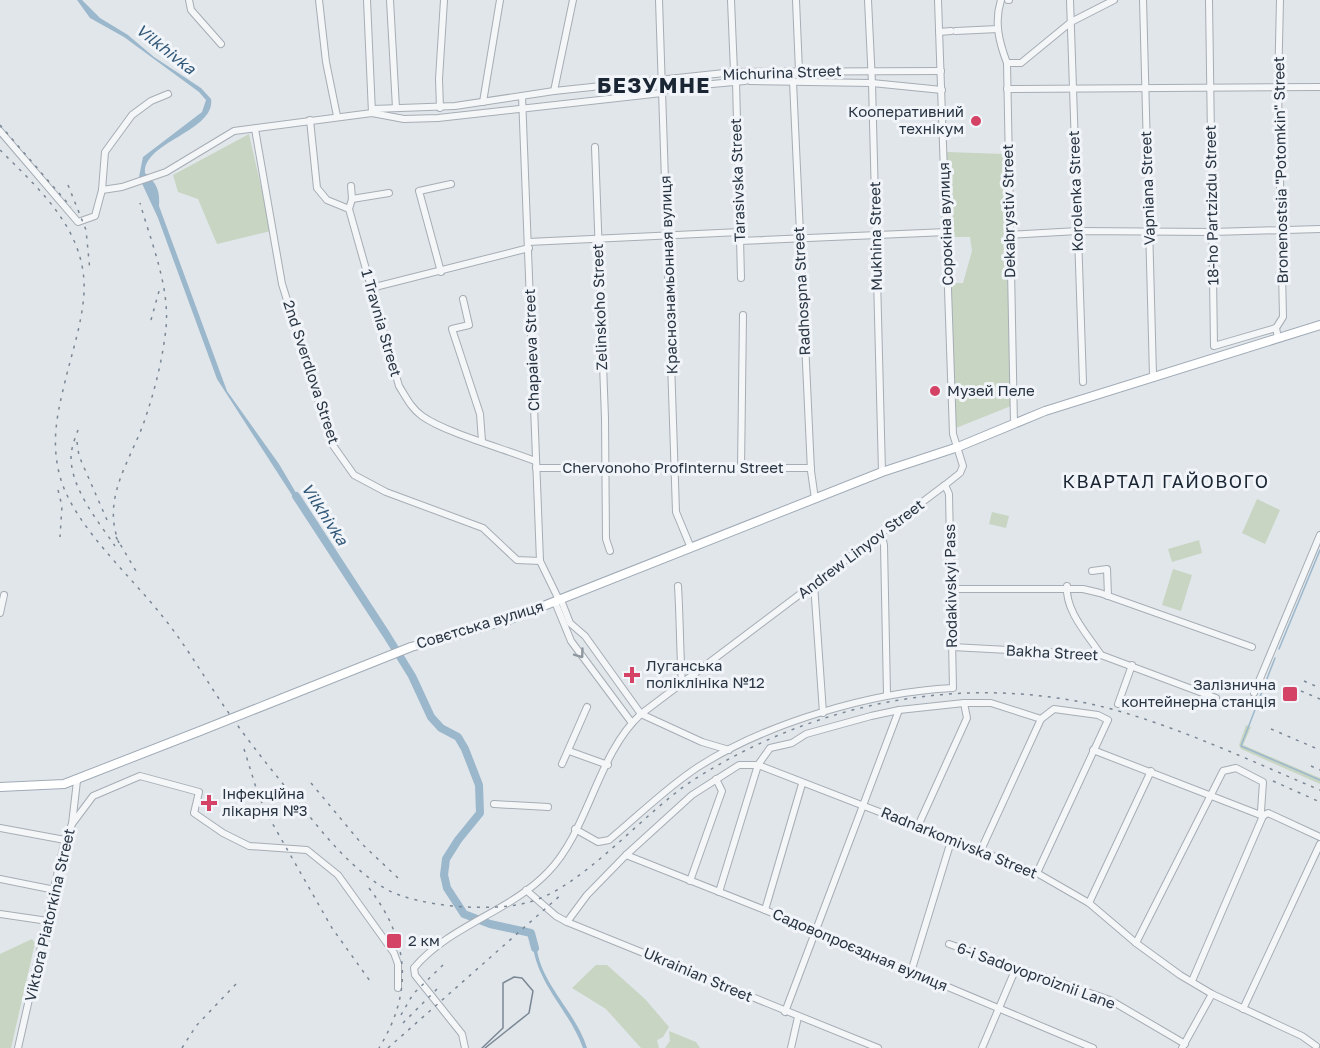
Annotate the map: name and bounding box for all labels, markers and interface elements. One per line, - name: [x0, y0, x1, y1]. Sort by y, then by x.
- water label: Vilkhivka: [132, 20, 201, 79]
- street label: Bronenostsia "Potomkin" Street: [1269, 56, 1291, 284]
- street label: Michurina Street: [722, 61, 842, 83]
- district label: БЕЗУМНЕ: [597, 72, 711, 98]
- place label: Кооперативний технікум: [848, 102, 964, 137]
- marker: Кооперативний технікум: [969, 114, 983, 128]
- street label: Tarasivska Street: [726, 118, 748, 242]
- street label: 18-ho Partzizdu Street: [1201, 125, 1221, 285]
- street label: Korolenka Street: [1064, 130, 1086, 252]
- street label: Vapniana Street: [1136, 131, 1158, 246]
- street label: Dekabrystiv Street: [998, 144, 1018, 278]
- street label: Сорокіна вулиця: [934, 162, 956, 286]
- street label: Краснознамьонная вулиця: [656, 175, 680, 375]
- street label: Mukhina Street: [865, 181, 885, 291]
- street label: Radhospna Street: [789, 226, 813, 356]
- street label: Zelinskoho Street: [588, 243, 610, 371]
- street label: 1 Travnia Street: [358, 267, 406, 379]
- street label: Chapaieva Street: [520, 288, 542, 412]
- street label: 2nd Sverdlova Street: [280, 298, 344, 446]
- place label: Музей Пеле: [947, 381, 1035, 399]
- marker: Музей Пеле: [928, 384, 942, 398]
- street label: Chervonoho Profinternu Street: [562, 458, 784, 476]
- district label: КВАРТАЛ ГАЙОВОГО: [1062, 470, 1270, 492]
- water label: Vilkhivka: [297, 479, 353, 550]
- street label: Andrew Linyov Street: [794, 495, 927, 602]
- street label: Rodakivskyi Pass: [940, 524, 960, 648]
- street label: Совєтська вулиця: [414, 596, 545, 652]
- street label: Bakha Street: [1005, 641, 1099, 663]
- one-way arrow: [573, 648, 584, 659]
- place label: Луганська поліклініка №12: [646, 656, 765, 691]
- marker: Луганська поліклініка №12: [623, 666, 641, 684]
- place label: Залізнична контейнерна станція: [1121, 675, 1276, 710]
- marker: Залізнична контейнерна станція: [1281, 685, 1299, 703]
- place label: Інфекційна лікарня №3: [222, 784, 308, 819]
- marker: Інфекційна лікарня №3: [200, 794, 218, 812]
- street label: Radnarkomivska Street: [879, 802, 1040, 882]
- street label: Viktora Piatorkina Street: [20, 826, 78, 1003]
- street label: Садовопроєздная вулиця: [770, 904, 951, 994]
- place label: 2 км: [408, 931, 440, 949]
- marker: 2 км: [385, 932, 403, 950]
- street label: 6-i Sadovoproiznii Lane: [955, 938, 1118, 1012]
- street label: Ukrainian Street: [641, 943, 756, 1005]

